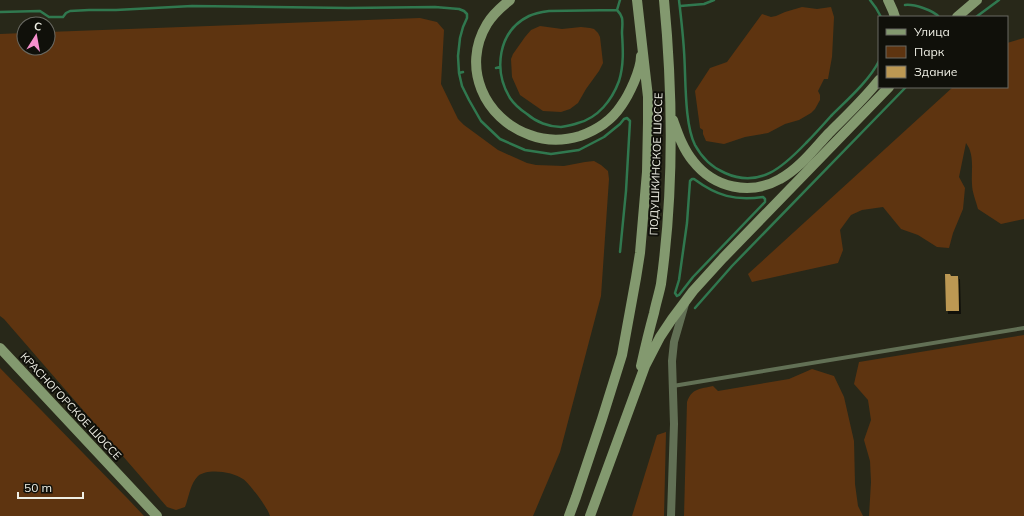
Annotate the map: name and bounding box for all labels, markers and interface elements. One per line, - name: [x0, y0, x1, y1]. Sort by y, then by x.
- north arrow: [16, 16, 56, 56]
- legend: [878, 16, 1008, 88]
- text: С: [33, 19, 43, 34]
- text: Улица: [913, 24, 950, 39]
- text: Парк: [914, 44, 945, 59]
- text: Здание: [914, 64, 958, 79]
- street label: ПОДУШКИНСКОЕ ШОССЕ: [647, 92, 665, 236]
- street label: КРАСНОГОРСКОЕ ШОССЕ: [18, 349, 124, 463]
- scale bar: [18, 474, 83, 500]
- text: 50 m: [24, 480, 52, 495]

